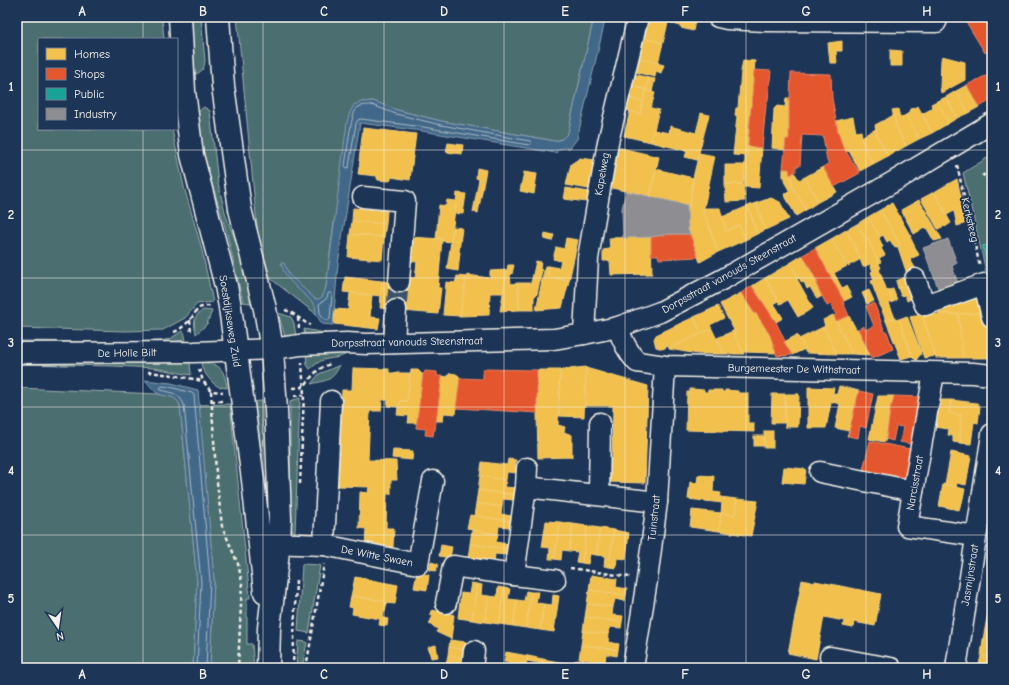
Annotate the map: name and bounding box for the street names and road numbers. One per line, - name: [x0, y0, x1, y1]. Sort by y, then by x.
- street label: Kapelweg: [592, 152, 612, 196]
- street label: Kerksteeg: [959, 196, 981, 244]
- street label: Dorpsstraat vanouds Steenstraat: [660, 231, 799, 316]
- street label: Soestdijkseweg Zuid: [216, 274, 244, 368]
- street label: Dorpsstraat vanouds Steenstraat: [331, 334, 484, 350]
- street label: De Holle Bilt: [98, 346, 157, 360]
- street label: Burgemeester De Withstraat: [728, 361, 861, 377]
- street label: Narcisstraat: [904, 454, 926, 512]
- street label: Tuinstraat: [645, 493, 663, 542]
- street label: De Witte Swaen: [340, 543, 414, 569]
- street label: Jasmijnstraat: [959, 543, 981, 607]

